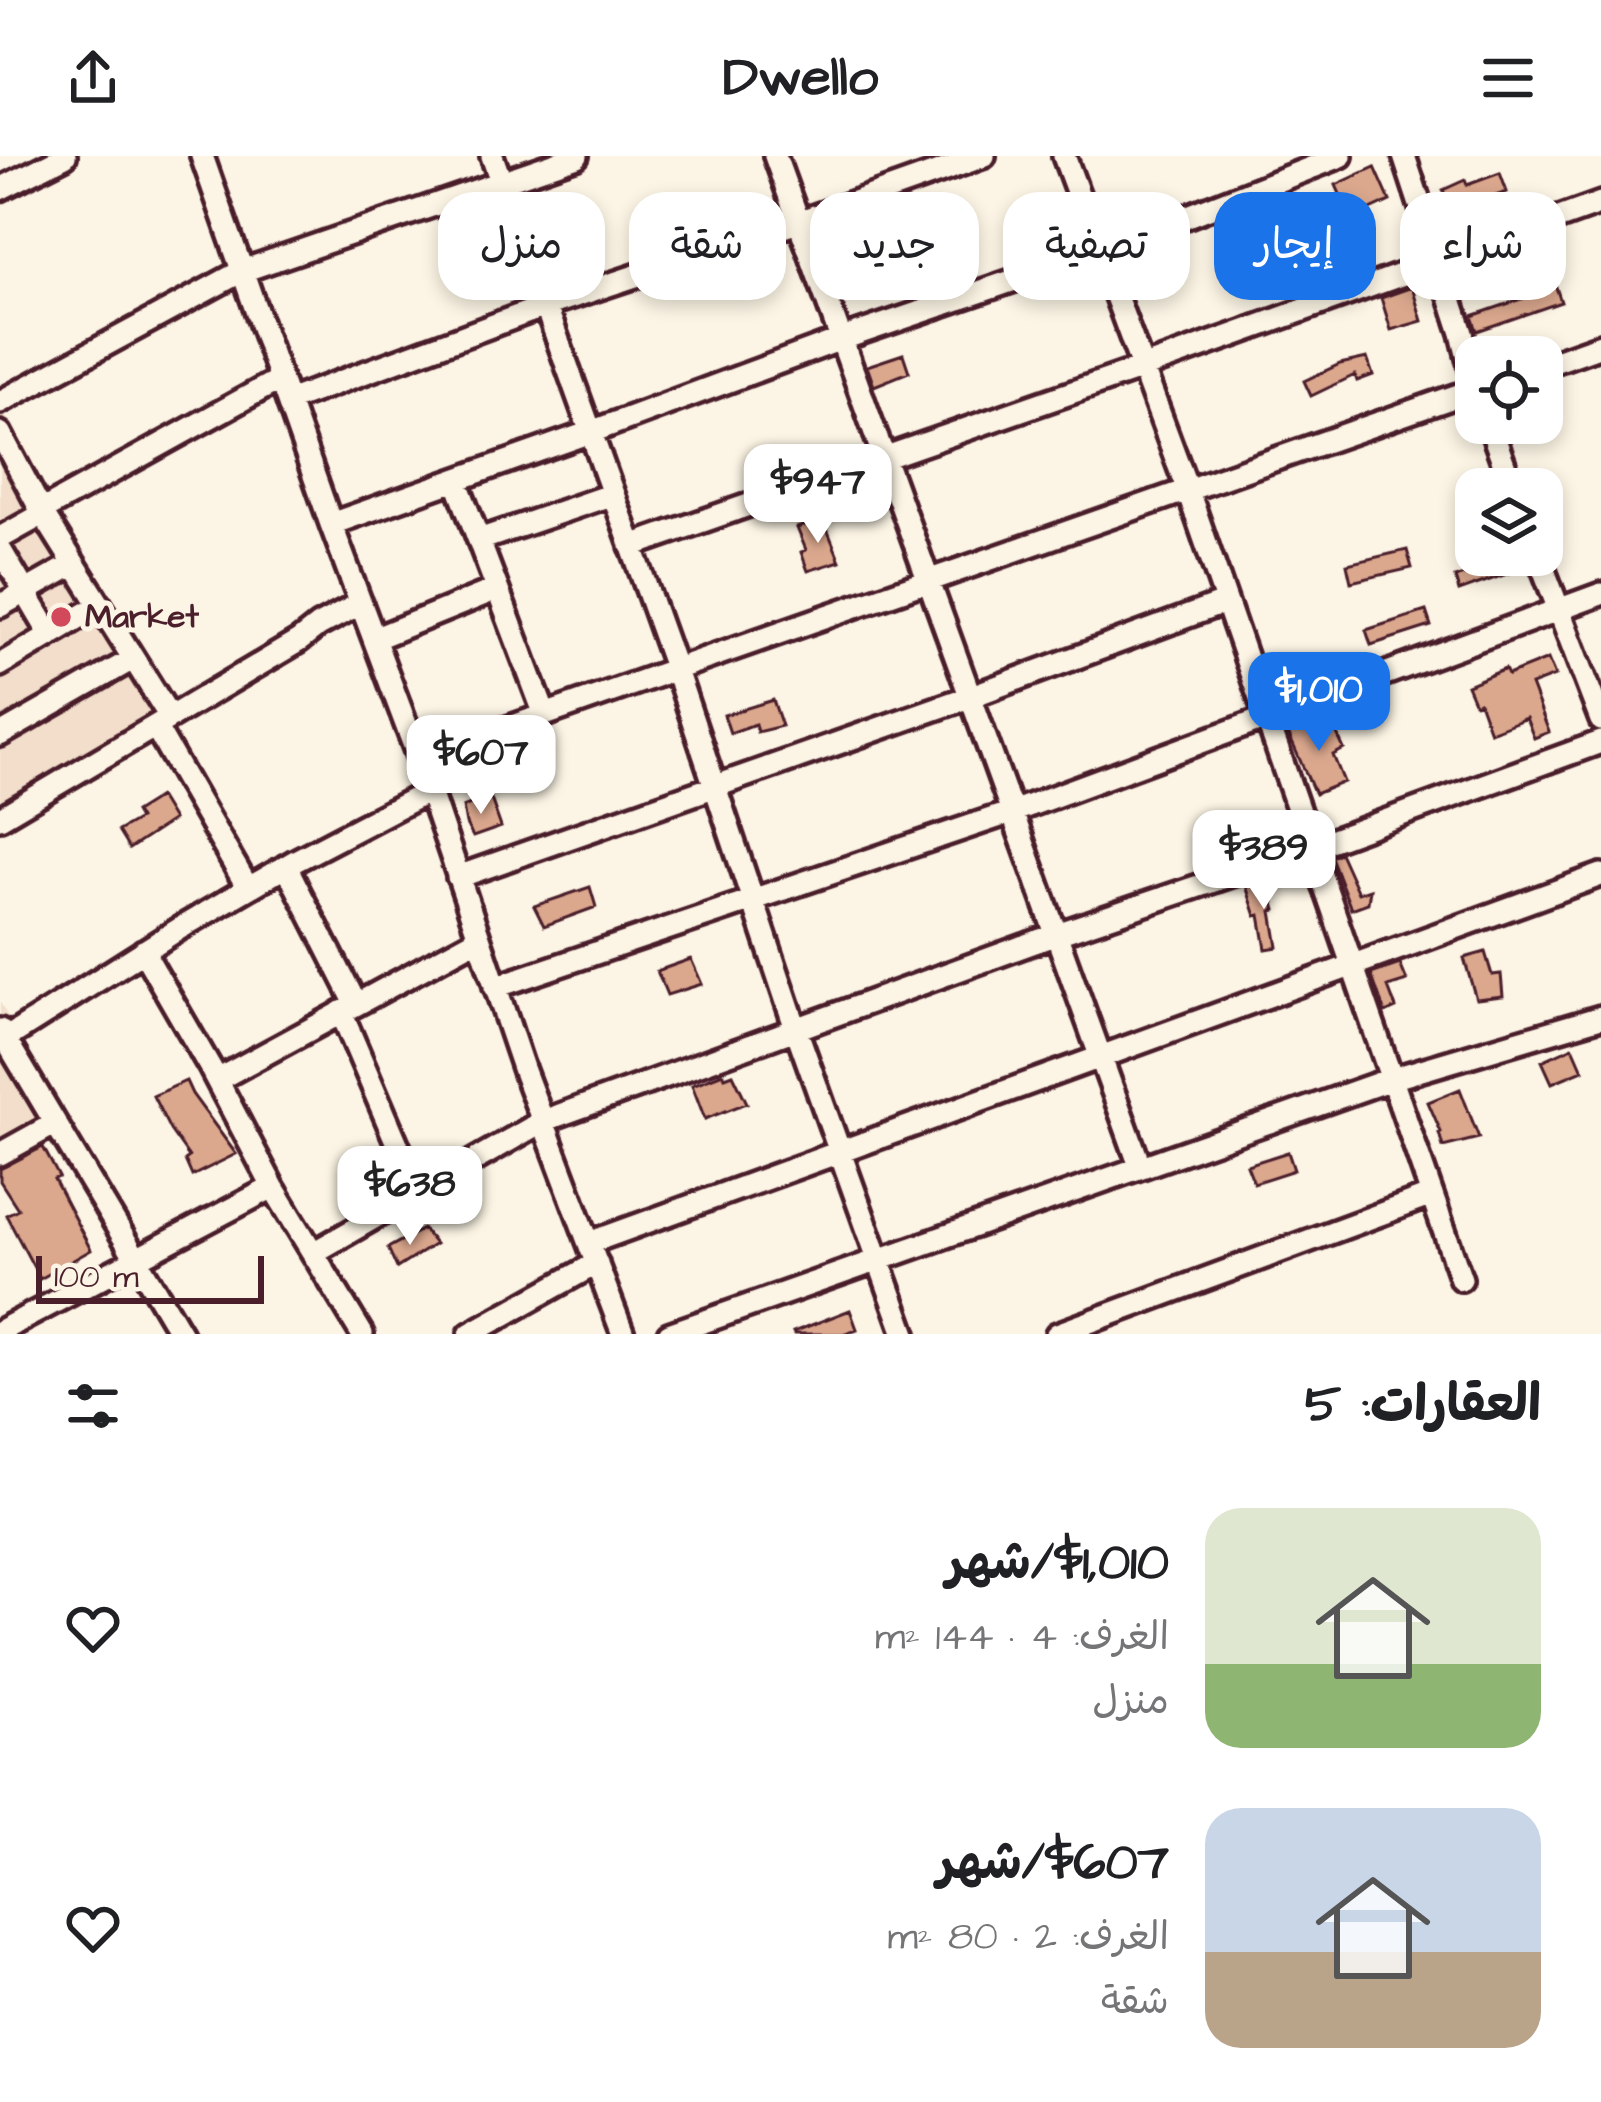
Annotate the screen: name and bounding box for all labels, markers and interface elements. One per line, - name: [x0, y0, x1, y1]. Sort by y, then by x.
- text: Dwello: [723, 41, 878, 116]
- icon: share: [60, 45, 126, 111]
- icon: menu: [1475, 45, 1541, 111]
- chip: منزل: [438, 192, 605, 300]
- chip: شقة: [629, 192, 786, 300]
- chip: جديد: [810, 192, 979, 300]
- chip: تصفية: [1003, 192, 1190, 300]
- chip: إيجار: [1214, 192, 1376, 300]
- chip: شراء: [1400, 192, 1566, 300]
- map controls: [1455, 336, 1563, 576]
- button: locate: [1455, 336, 1563, 444]
- pin: $947: [747, 444, 889, 546]
- text: $947: [771, 456, 865, 510]
- button: layers: [1455, 468, 1563, 576]
- place label: Market: [85, 594, 199, 640]
- marker: Market: [48, 604, 74, 630]
- pin: $1,010: [1221, 652, 1417, 754]
- text: $1,010: [1275, 664, 1363, 718]
- pin: $607: [410, 715, 552, 817]
- text: $607: [434, 727, 528, 781]
- pin: $389: [1193, 810, 1335, 912]
- text: $389: [1219, 822, 1309, 876]
- pin: $638: [339, 1146, 481, 1248]
- text: $638: [364, 1158, 456, 1212]
- scale bar: [36, 1250, 264, 1303]
- text: 100 m: [54, 1254, 139, 1300]
- text: العقارات: 5: [1305, 1370, 1541, 1441]
- icon: filters: [60, 1373, 126, 1439]
- text: $1,010/شهر: [946, 1528, 1169, 1599]
- icon: home: [1301, 1556, 1445, 1700]
- icon: heart: [60, 1595, 126, 1661]
- text: الغرف: 4 · 144 m²: [875, 1611, 1169, 1665]
- text: منزل: [1092, 1675, 1169, 1729]
- text: $607/شهر: [937, 1828, 1169, 1899]
- icon: home: [1301, 1856, 1445, 2000]
- icon: heart: [60, 1895, 126, 1961]
- text: الغرف: 2 · 80 m²: [887, 1911, 1169, 1965]
- text: شقة: [1101, 1975, 1169, 2029]

